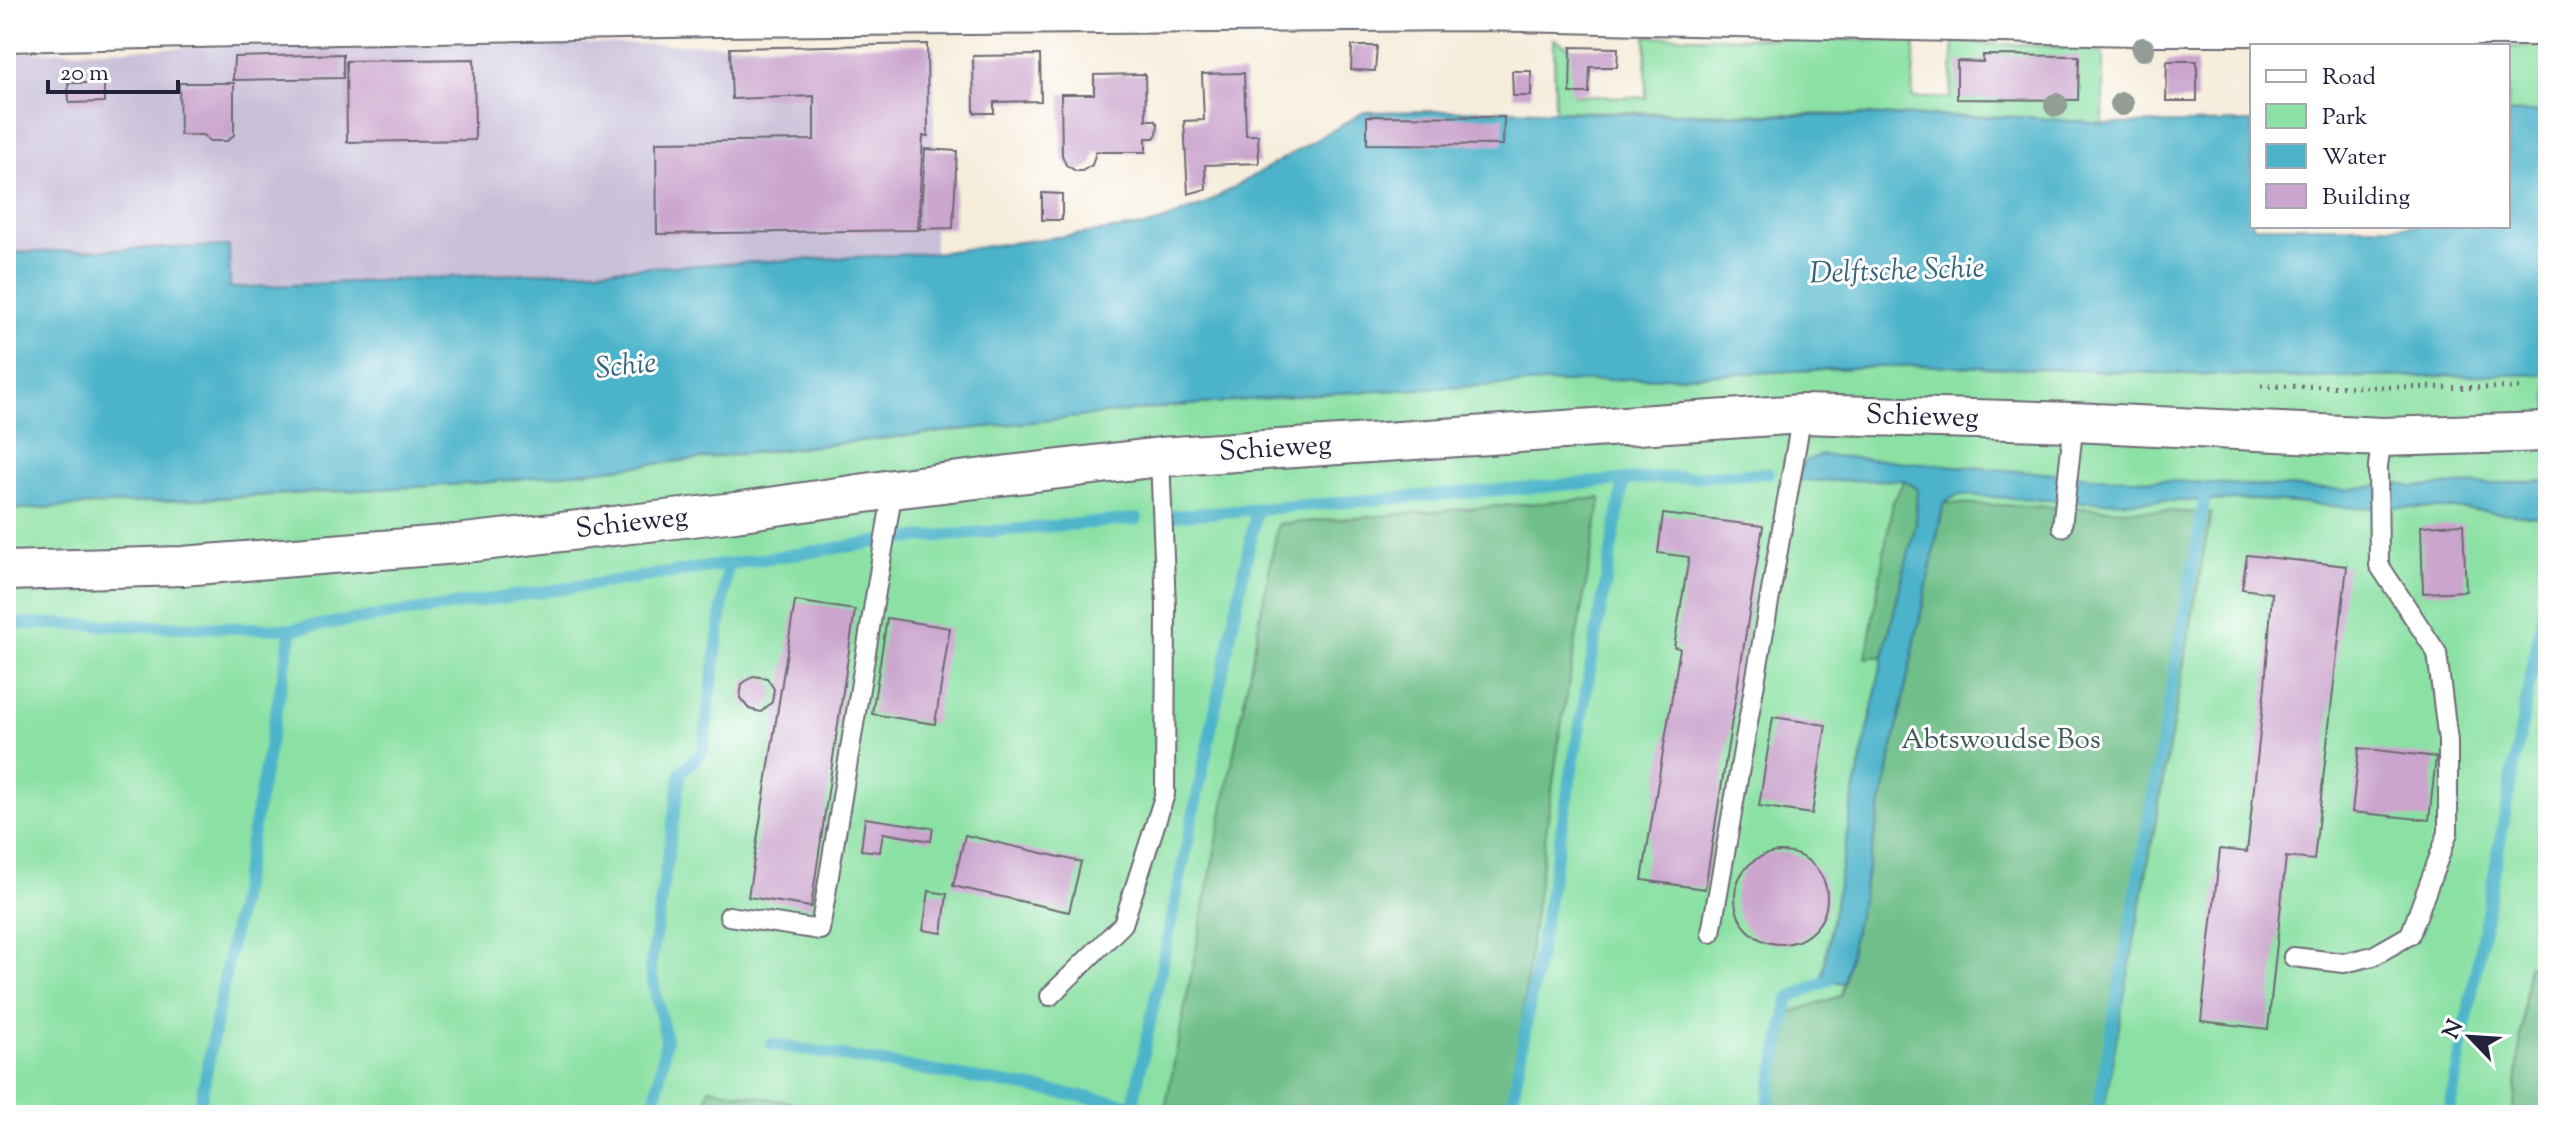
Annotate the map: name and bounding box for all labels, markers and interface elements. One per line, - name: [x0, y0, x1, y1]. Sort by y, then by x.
- scale bar: [48, 44, 178, 94]
- legend: [2250, 44, 2510, 228]
- text: 20 m: [60, 57, 109, 91]
- text: Road: [2322, 61, 2376, 95]
- text: Park: [2322, 101, 2368, 135]
- text: Water: [2322, 141, 2386, 175]
- text: Building: [2322, 181, 2411, 215]
- water label: Delftsche Schie: [1809, 247, 1985, 297]
- water label: Schie: [594, 342, 658, 392]
- street label: Schieweg: [1865, 396, 1979, 439]
- street label: Schieweg: [1218, 426, 1333, 473]
- street label: Schieweg: [573, 498, 690, 550]
- park label: Abtswoudse Bos: [1901, 721, 2101, 761]
- north arrow: [2430, 997, 2510, 1077]
- text: N: [2436, 1015, 2473, 1045]

